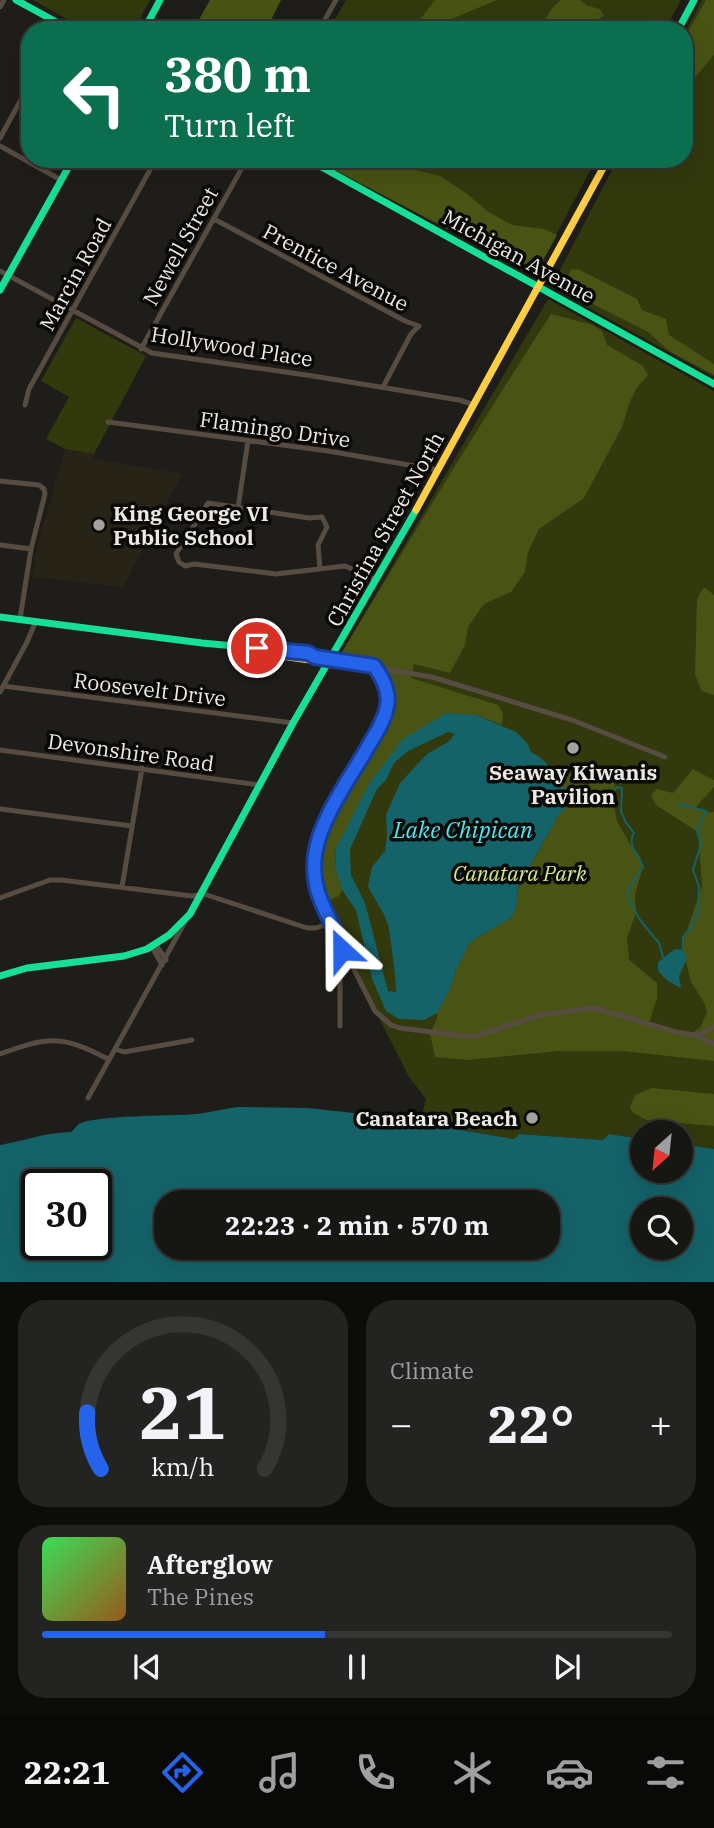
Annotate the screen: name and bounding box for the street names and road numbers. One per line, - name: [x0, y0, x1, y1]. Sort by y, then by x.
- street label: Newell Street: [136, 182, 224, 310]
- street label: Michigan Avenue: [438, 202, 600, 310]
- street label: Marcin Road: [32, 212, 118, 335]
- street label: Prentice Avenue: [258, 217, 414, 317]
- street label: Hollywood Place: [149, 319, 315, 373]
- street label: Flamingo Drive: [198, 405, 352, 453]
- street label: Christina Street North: [320, 427, 450, 631]
- street label: Roosevelt Drive: [72, 666, 228, 712]
- street label: Devonshire Road: [46, 726, 216, 778]

